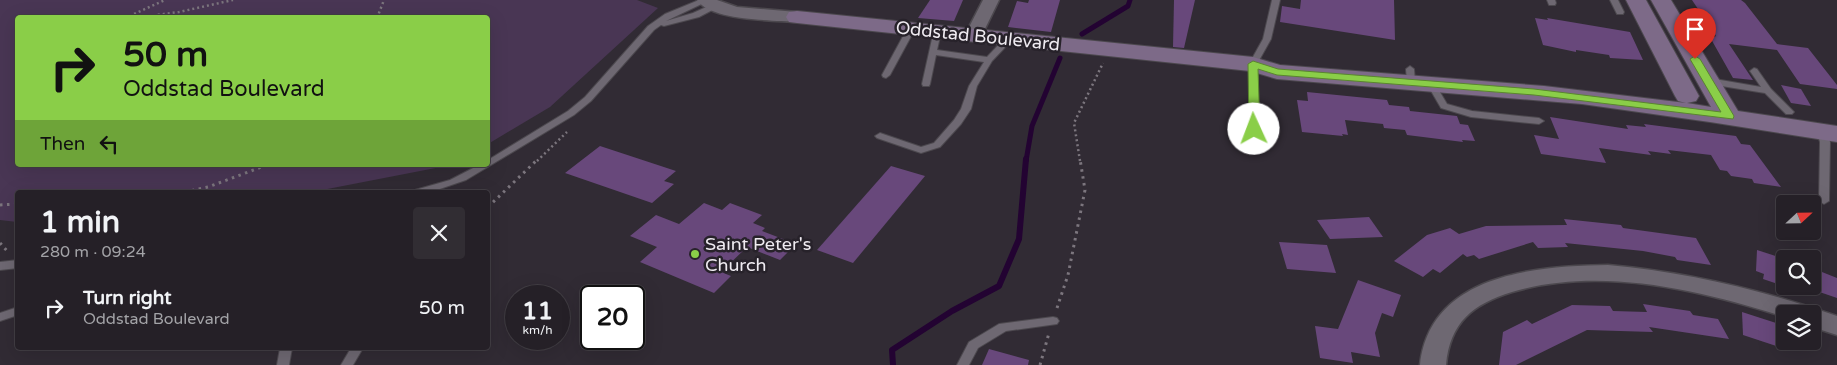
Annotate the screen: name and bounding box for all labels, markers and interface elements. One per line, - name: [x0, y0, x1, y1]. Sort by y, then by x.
- pin: [1674, 8, 1716, 59]
- icon: arrive: [1681, 15, 1709, 43]
- street label: Oddstad Boulevard: [895, 16, 1061, 56]
- text: 50 m: [123, 34, 208, 76]
- icon: right: [40, 35, 105, 100]
- text: Oddstad Boulevard: [123, 76, 325, 102]
- position arrow: [1227, 102, 1279, 154]
- icon: left: [95, 130, 123, 158]
- text: Then: [40, 133, 85, 155]
- north arrow: [1776, 195, 1821, 240]
- map controls: [1776, 195, 1821, 350]
- text: 1 min: [40, 204, 120, 241]
- button: close: [413, 207, 465, 259]
- place label: Saint Peter's Church: [705, 233, 812, 276]
- text: 280 m · 09:24: [40, 242, 146, 262]
- marker: Saint Peter's Church: [689, 248, 701, 260]
- button: search: [1776, 250, 1821, 295]
- speed limit sign: 20: [580, 285, 645, 350]
- text: Turn right: [83, 287, 171, 309]
- icon: right: [40, 294, 68, 322]
- text: 11: [522, 296, 553, 326]
- text: 50 m: [419, 297, 465, 319]
- button: layers: [1776, 305, 1821, 350]
- text: Oddstad Boulevard: [83, 309, 230, 329]
- text: km/h: [522, 323, 553, 337]

